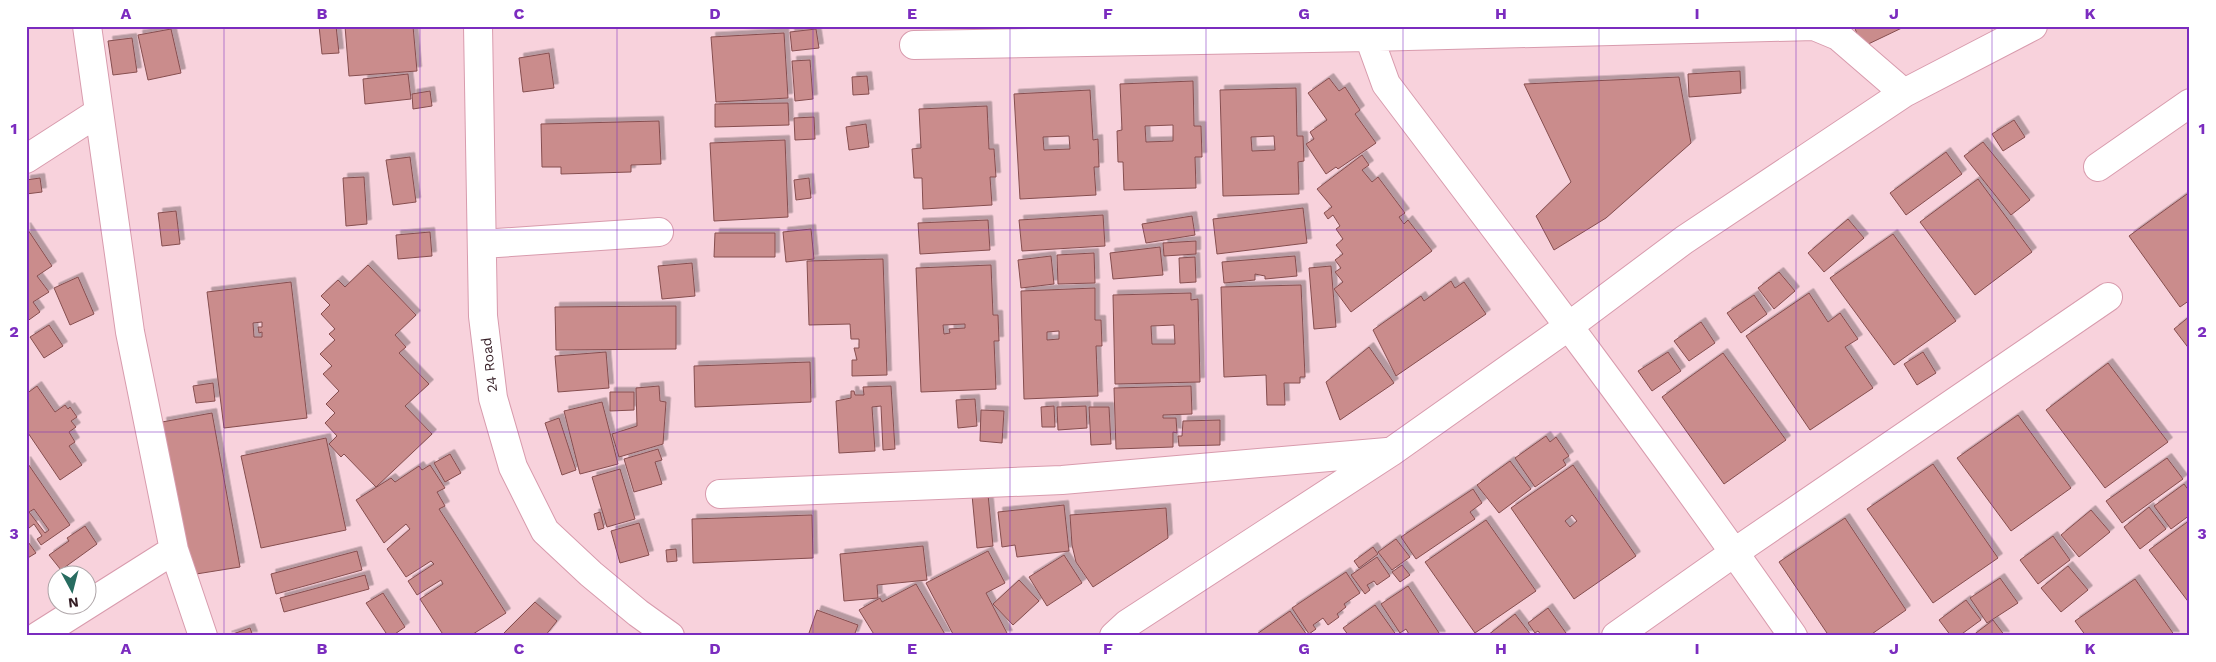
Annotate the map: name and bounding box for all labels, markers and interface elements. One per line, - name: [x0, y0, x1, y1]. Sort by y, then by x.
- text: A: [121, 4, 132, 23]
- text: B: [317, 4, 328, 23]
- text: C: [514, 4, 525, 23]
- text: D: [709, 4, 721, 23]
- text: E: [907, 4, 917, 23]
- text: F: [1103, 4, 1113, 23]
- text: G: [1298, 4, 1310, 23]
- text: H: [1495, 4, 1507, 23]
- text: I: [1694, 4, 1700, 23]
- text: J: [1889, 4, 1899, 23]
- text: K: [2084, 4, 2096, 23]
- text: 1: [11, 119, 17, 138]
- text: 1: [2199, 119, 2205, 138]
- text: 2: [9, 322, 19, 341]
- text: 2: [2197, 322, 2207, 341]
- street label: 24 Road: [478, 337, 500, 393]
- text: 3: [9, 524, 19, 543]
- text: 3: [2197, 524, 2207, 543]
- north arrow: [48, 564, 98, 614]
- text: N: [67, 594, 80, 611]
- text: A: [121, 639, 132, 658]
- text: B: [317, 639, 328, 658]
- text: C: [514, 639, 525, 658]
- text: D: [709, 639, 721, 658]
- text: E: [907, 639, 917, 658]
- text: F: [1103, 639, 1113, 658]
- text: G: [1298, 639, 1310, 658]
- text: H: [1495, 639, 1507, 658]
- text: I: [1694, 639, 1700, 658]
- text: J: [1889, 639, 1899, 658]
- text: K: [2084, 639, 2096, 658]

